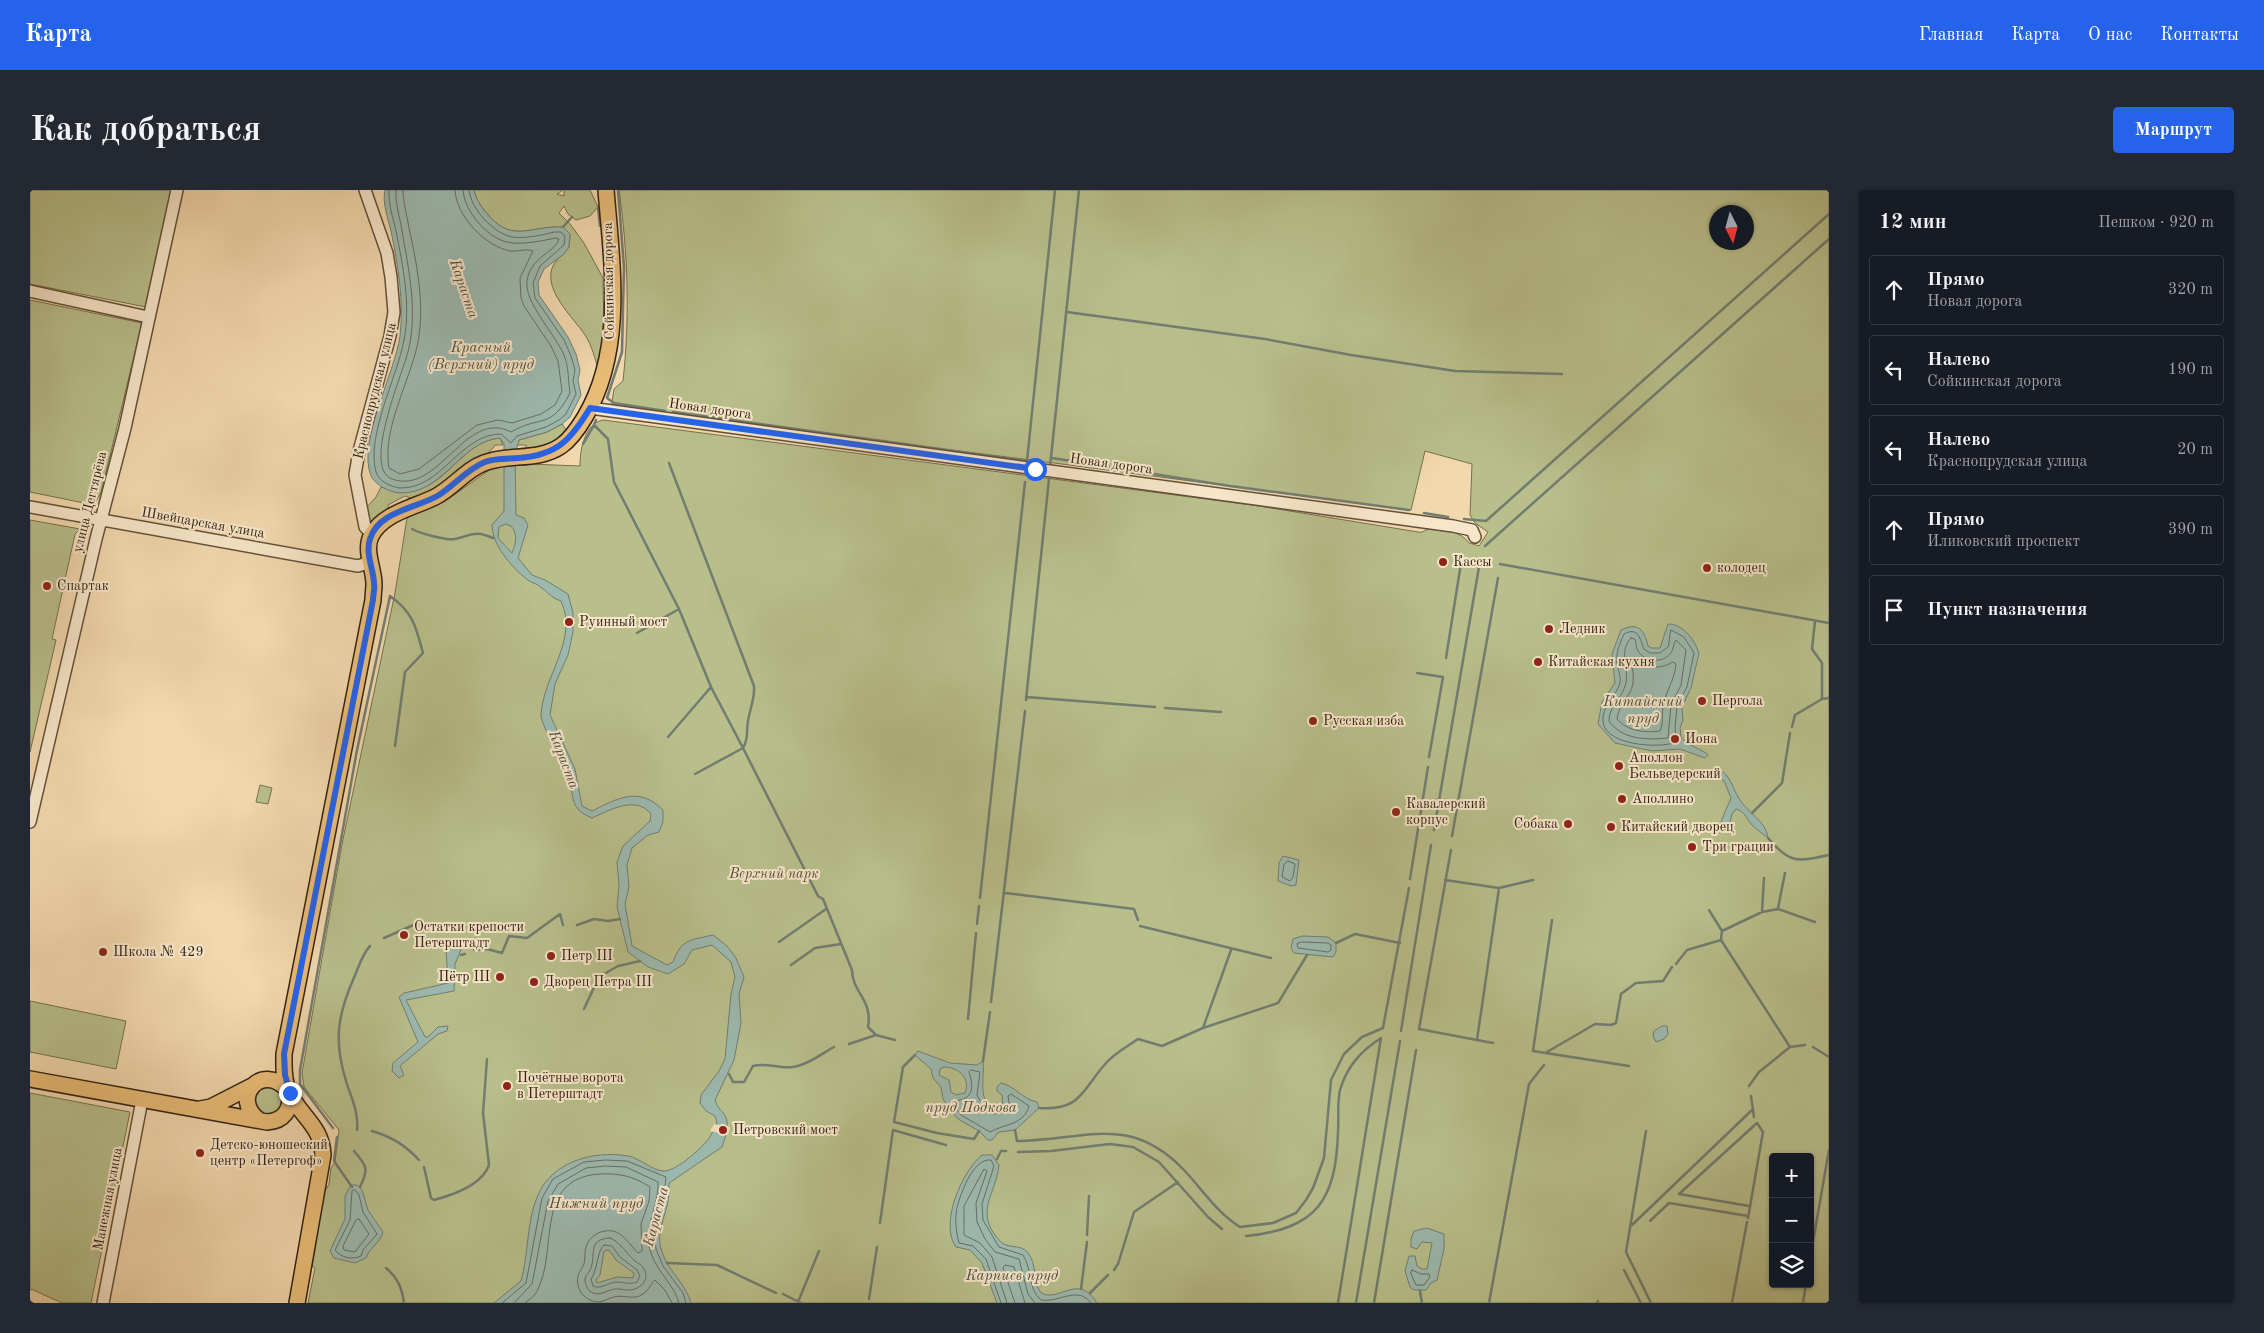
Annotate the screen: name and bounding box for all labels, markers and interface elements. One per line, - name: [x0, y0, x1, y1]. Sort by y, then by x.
- text: Карта: [25, 23, 92, 47]
- text: Главная: [1919, 26, 1983, 44]
- text: Карта: [2011, 26, 2060, 44]
- text: О нас: [2088, 26, 2132, 44]
- text: Контакты: [2160, 26, 2239, 44]
- button: Маршрут: [2113, 107, 2234, 153]
- text: Как добраться: [30, 113, 261, 148]
- north arrow: [1709, 205, 1754, 250]
- text: 12 мин: [1879, 212, 1947, 233]
- text: Пешком · 920 m: [2098, 215, 2214, 231]
- street label: Сойкинская дорога: [601, 222, 617, 340]
- water label: Караста: [446, 257, 480, 320]
- text: Прямо: [1927, 271, 1985, 290]
- icon: ahead: [1880, 276, 1908, 304]
- text: 320 m: [2168, 282, 2213, 298]
- text: Новая дорога: [1927, 294, 2022, 310]
- street label: Краснопрудская улица: [351, 321, 399, 461]
- water label: Красный (Верхний) пруд: [428, 341, 534, 373]
- text: Налево: [1927, 351, 1990, 370]
- icon: left: [1880, 356, 1908, 384]
- text: 190 m: [2168, 362, 2213, 378]
- text: Сойкинская дорога: [1927, 374, 2062, 390]
- street label: Новая дорога: [668, 396, 752, 422]
- text: Налево: [1927, 431, 1990, 450]
- icon: left: [1880, 436, 1908, 464]
- text: 20 m: [2177, 442, 2213, 458]
- street label: улица Дегтярёва: [71, 450, 109, 554]
- street label: Новая дорога: [1069, 451, 1153, 477]
- text: Краснопрудская улица: [1927, 454, 2087, 470]
- route start: [1024, 458, 1047, 481]
- street label: Швейцарская улица: [140, 505, 266, 541]
- text: Прямо: [1927, 511, 1985, 530]
- icon: ahead: [1880, 516, 1908, 544]
- text: 390 m: [2168, 522, 2213, 538]
- text: Иликовский проспект: [1927, 534, 2080, 550]
- place label: Кассы: [1453, 555, 1492, 569]
- marker: Кассы: [1437, 556, 1449, 568]
- place label: колодец: [1717, 561, 1766, 575]
- marker: колодец: [1701, 562, 1713, 574]
- place label: Спартак: [57, 579, 109, 593]
- marker: Спартак: [41, 580, 53, 592]
- icon: arrive: [1880, 596, 1908, 624]
- text: Пункт назначения: [1927, 601, 2087, 620]
- place label: Руинный мост: [579, 615, 668, 629]
- marker: Руинный мост: [563, 616, 575, 628]
- place label: Ледник: [1559, 622, 1605, 636]
- marker: Ледник: [1543, 623, 1555, 635]
- place label: Китайская кухня: [1548, 655, 1655, 669]
- marker: Китайская кухня: [1532, 656, 1544, 668]
- place label: Пергола: [1712, 694, 1763, 708]
- water label: Китайский пруд: [1602, 695, 1683, 727]
- marker: Пергола: [1696, 695, 1708, 707]
- place label: Русская изба: [1323, 714, 1404, 728]
- marker: Русская изба: [1307, 715, 1319, 727]
- water label: Караста: [545, 728, 581, 791]
- place label: Иона: [1685, 732, 1717, 746]
- marker: Иона: [1669, 733, 1681, 745]
- place label: Аполлон Бельведерский: [1629, 751, 1721, 781]
- marker: Аполлон Бельведерский: [1613, 760, 1625, 772]
- place label: Аполлино: [1632, 792, 1694, 806]
- marker: Аполлино: [1616, 793, 1628, 805]
- place label: Кавалерский корпус: [1406, 797, 1486, 827]
- marker: Кавалерский корпус: [1390, 806, 1402, 818]
- place label: Собака: [1514, 817, 1558, 831]
- marker: Собака: [1562, 818, 1574, 830]
- place label: Китайский дворец: [1621, 820, 1734, 834]
- marker: Китайский дворец: [1605, 821, 1617, 833]
- place label: Три грации: [1702, 840, 1774, 854]
- marker: Три грации: [1686, 841, 1698, 853]
- park label: Верхний парк: [728, 867, 819, 882]
- place label: Остатки крепости Петерштадт: [414, 920, 524, 950]
- marker: Остатки крепости Петерштадт: [398, 929, 410, 941]
- place label: Школа № 429: [113, 945, 204, 959]
- marker: Школа № 429: [97, 946, 109, 958]
- place label: Петр III: [561, 949, 613, 963]
- marker: Петр III: [545, 950, 557, 962]
- place label: Пётр III: [438, 970, 490, 984]
- marker: Пётр III: [494, 971, 506, 983]
- place label: Дворец Петра III: [544, 975, 652, 989]
- marker: Дворец Петра III: [528, 976, 540, 988]
- place label: Почётные ворота в Петерштадт: [517, 1071, 624, 1101]
- marker: Почётные ворота в Петерштадт: [501, 1080, 513, 1092]
- route end: [279, 1082, 302, 1105]
- water label: пруд Подкова: [925, 1101, 1017, 1116]
- place label: Петровский мост: [733, 1123, 838, 1137]
- marker: Петровский мост: [717, 1124, 729, 1136]
- place label: Детско-юношеский центр «Петергоф»: [210, 1138, 328, 1169]
- street label: Манежная улица: [91, 1146, 125, 1252]
- marker: Детско-юношеский центр «Петергоф»: [194, 1147, 206, 1159]
- map controls: [1769, 1153, 1814, 1288]
- button: +: [1769, 1153, 1814, 1198]
- water label: Караста: [642, 1185, 672, 1249]
- water label: Нижний пруд: [548, 1197, 644, 1212]
- button: −: [1769, 1198, 1814, 1243]
- button: layers: [1769, 1243, 1814, 1288]
- water label: Карпиев пруд: [965, 1269, 1059, 1284]

